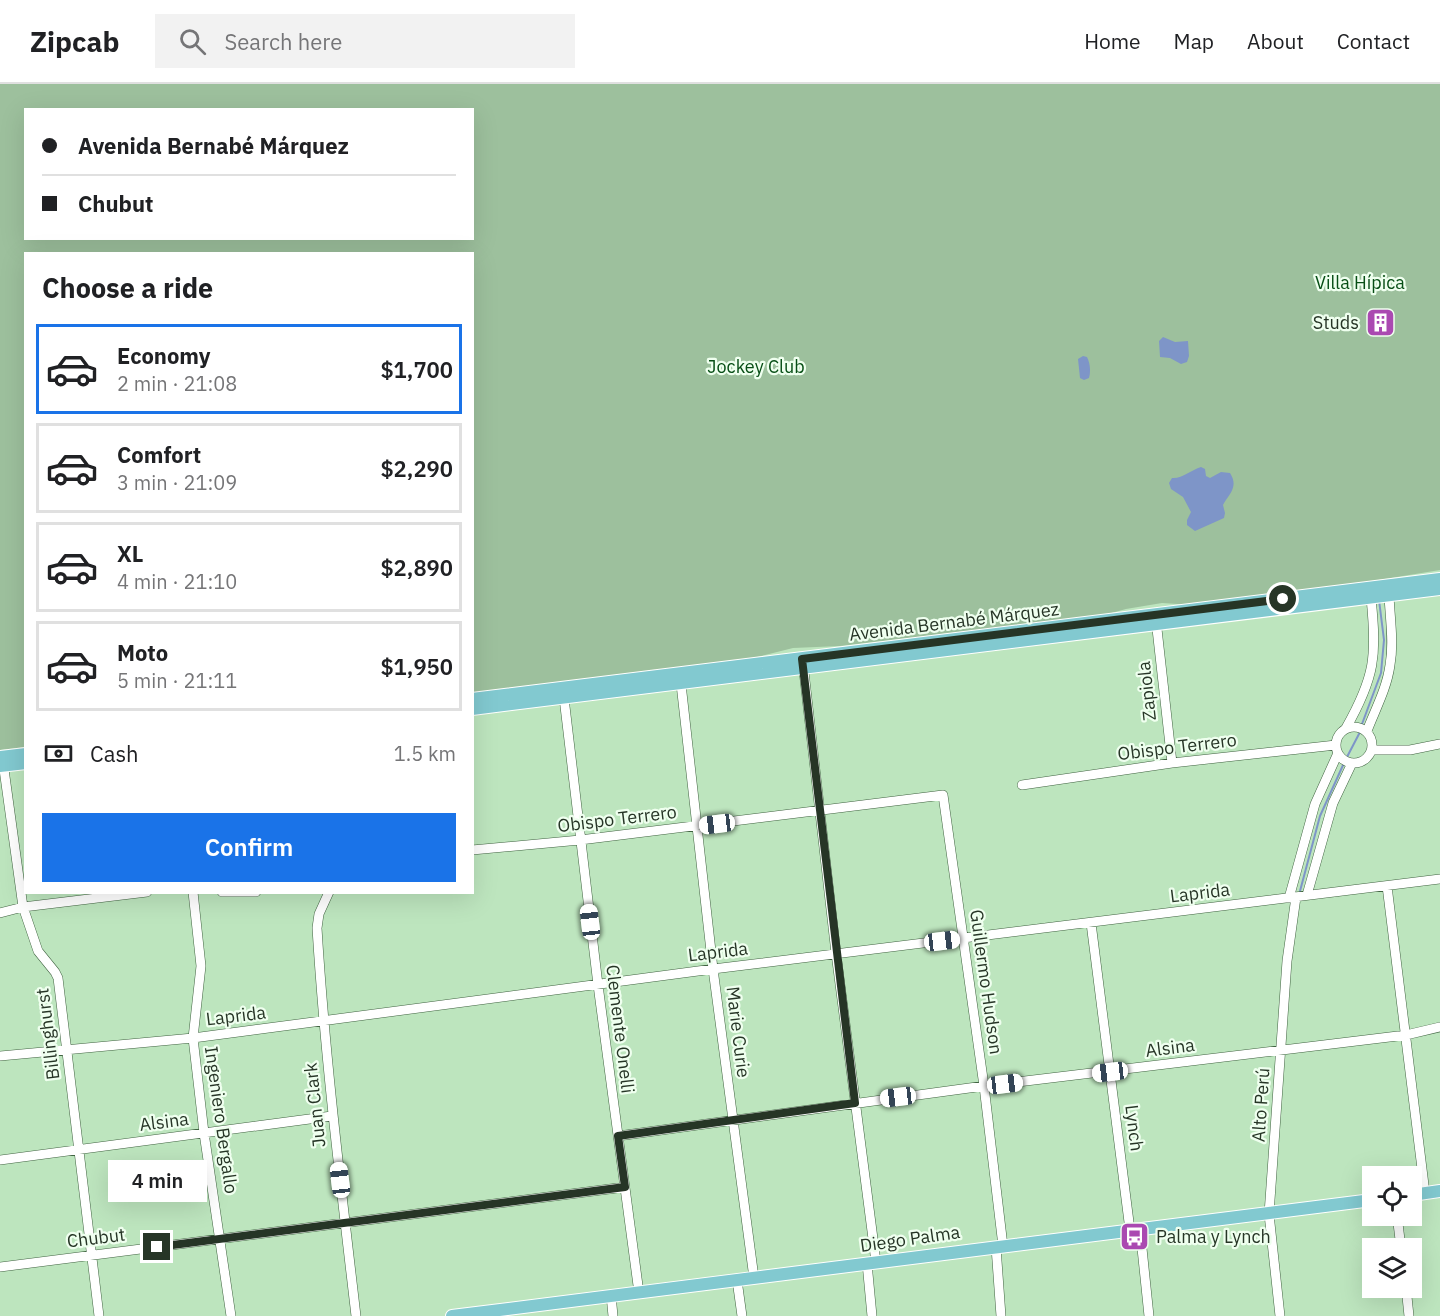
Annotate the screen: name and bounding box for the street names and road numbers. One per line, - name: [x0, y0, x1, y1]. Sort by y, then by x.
- street label: Avenida Bernabé Márquez: [848, 597, 1060, 646]
- street label: Zapiola: [1132, 660, 1161, 722]
- street label: Obispo Terrero: [1116, 728, 1238, 765]
- street label: Obispo Terrero: [556, 800, 678, 837]
- street label: Laprida: [1169, 877, 1232, 908]
- street label: Guillermo Hudson: [965, 908, 1008, 1056]
- street label: Laprida: [687, 936, 750, 967]
- street label: Clemente Onelli: [601, 963, 640, 1094]
- street label: Marie Curie: [721, 985, 756, 1079]
- street label: Billinghurst: [30, 987, 65, 1081]
- street label: Laprida: [205, 1000, 268, 1031]
- street label: Alsina: [1144, 1033, 1196, 1062]
- street label: Ingeniero Bergallo: [200, 1045, 243, 1195]
- street label: Juan Clark: [299, 1061, 330, 1149]
- street label: Alto Perú: [1246, 1067, 1275, 1143]
- street label: Lynch: [1120, 1103, 1149, 1153]
- street label: Alsina: [138, 1107, 190, 1136]
- street label: Diego Palma: [858, 1220, 962, 1257]
- street label: Chubut: [65, 1223, 126, 1252]

